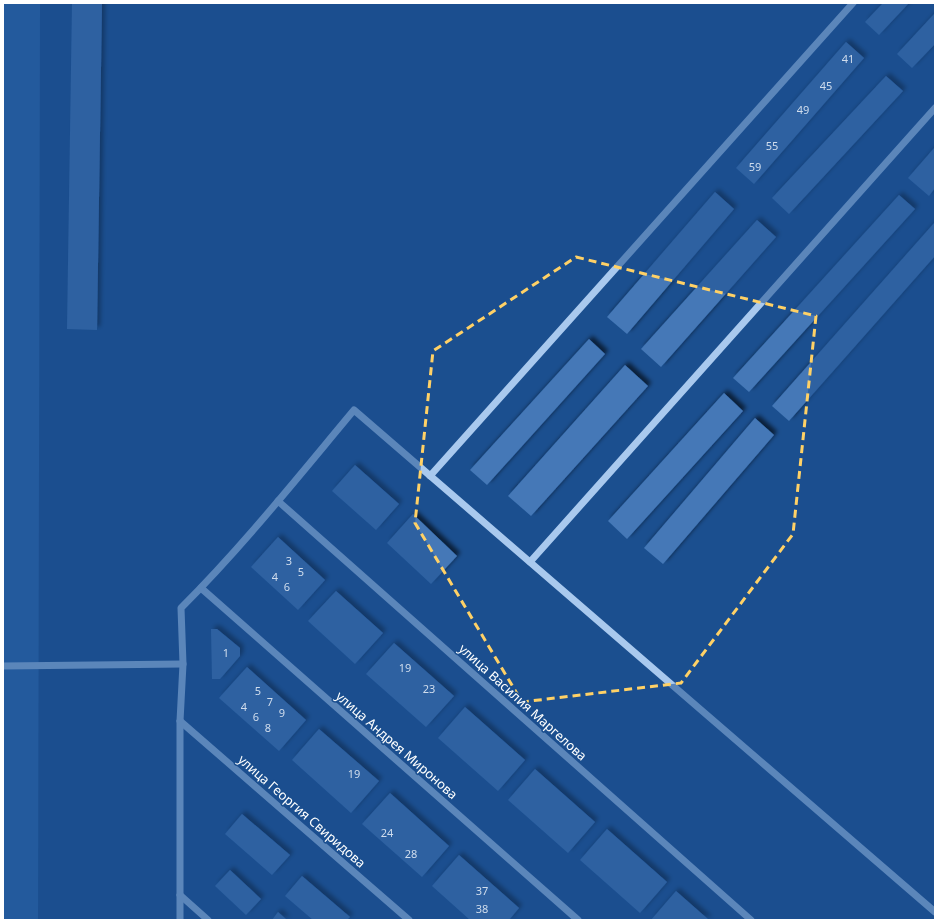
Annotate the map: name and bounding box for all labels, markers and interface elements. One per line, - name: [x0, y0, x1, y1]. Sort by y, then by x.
- house number: 41: [842, 51, 854, 66]
- house number: 45: [820, 78, 832, 93]
- house number: 49: [797, 102, 809, 117]
- house number: 55: [766, 138, 778, 153]
- house number: 59: [749, 159, 761, 174]
- house number: 3: [286, 553, 292, 568]
- house number: 5: [298, 564, 304, 579]
- house number: 4: [272, 569, 279, 584]
- house number: 6: [284, 579, 290, 594]
- street label: улица Василия Маргелова: [455, 640, 591, 764]
- house number: 1: [223, 645, 229, 660]
- house number: 19: [399, 660, 411, 675]
- house number: 23: [423, 681, 435, 696]
- house number: 5: [255, 683, 261, 698]
- street label: улица Андрея Миронова: [332, 687, 462, 803]
- house number: 7: [267, 694, 273, 709]
- house number: 4: [241, 699, 248, 714]
- house number: 9: [279, 705, 285, 720]
- house number: 6: [253, 709, 259, 724]
- house number: 8: [265, 720, 271, 735]
- street label: улица Георгия Свиридова: [234, 751, 370, 871]
- house number: 19: [348, 766, 360, 781]
- house number: 24: [381, 825, 394, 840]
- house number: 28: [405, 846, 417, 861]
- house number: 37: [476, 883, 488, 898]
- house number: 38: [476, 901, 488, 916]

